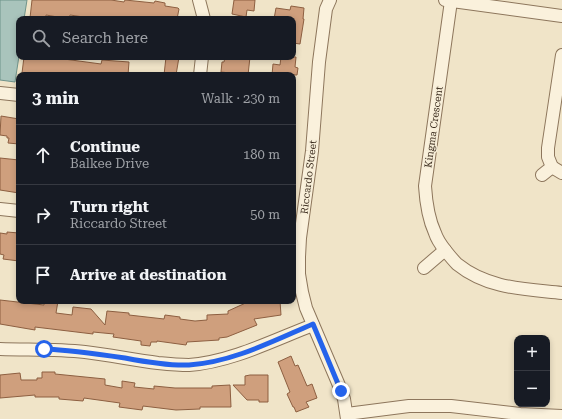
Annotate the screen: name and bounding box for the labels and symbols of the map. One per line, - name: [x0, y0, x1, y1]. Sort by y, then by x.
- street label: Kingma Crescent: [422, 85, 445, 169]
- street label: Riccardo Street: [298, 139, 319, 215]
- route start: [35, 340, 53, 358]
- route end: [332, 382, 350, 400]

